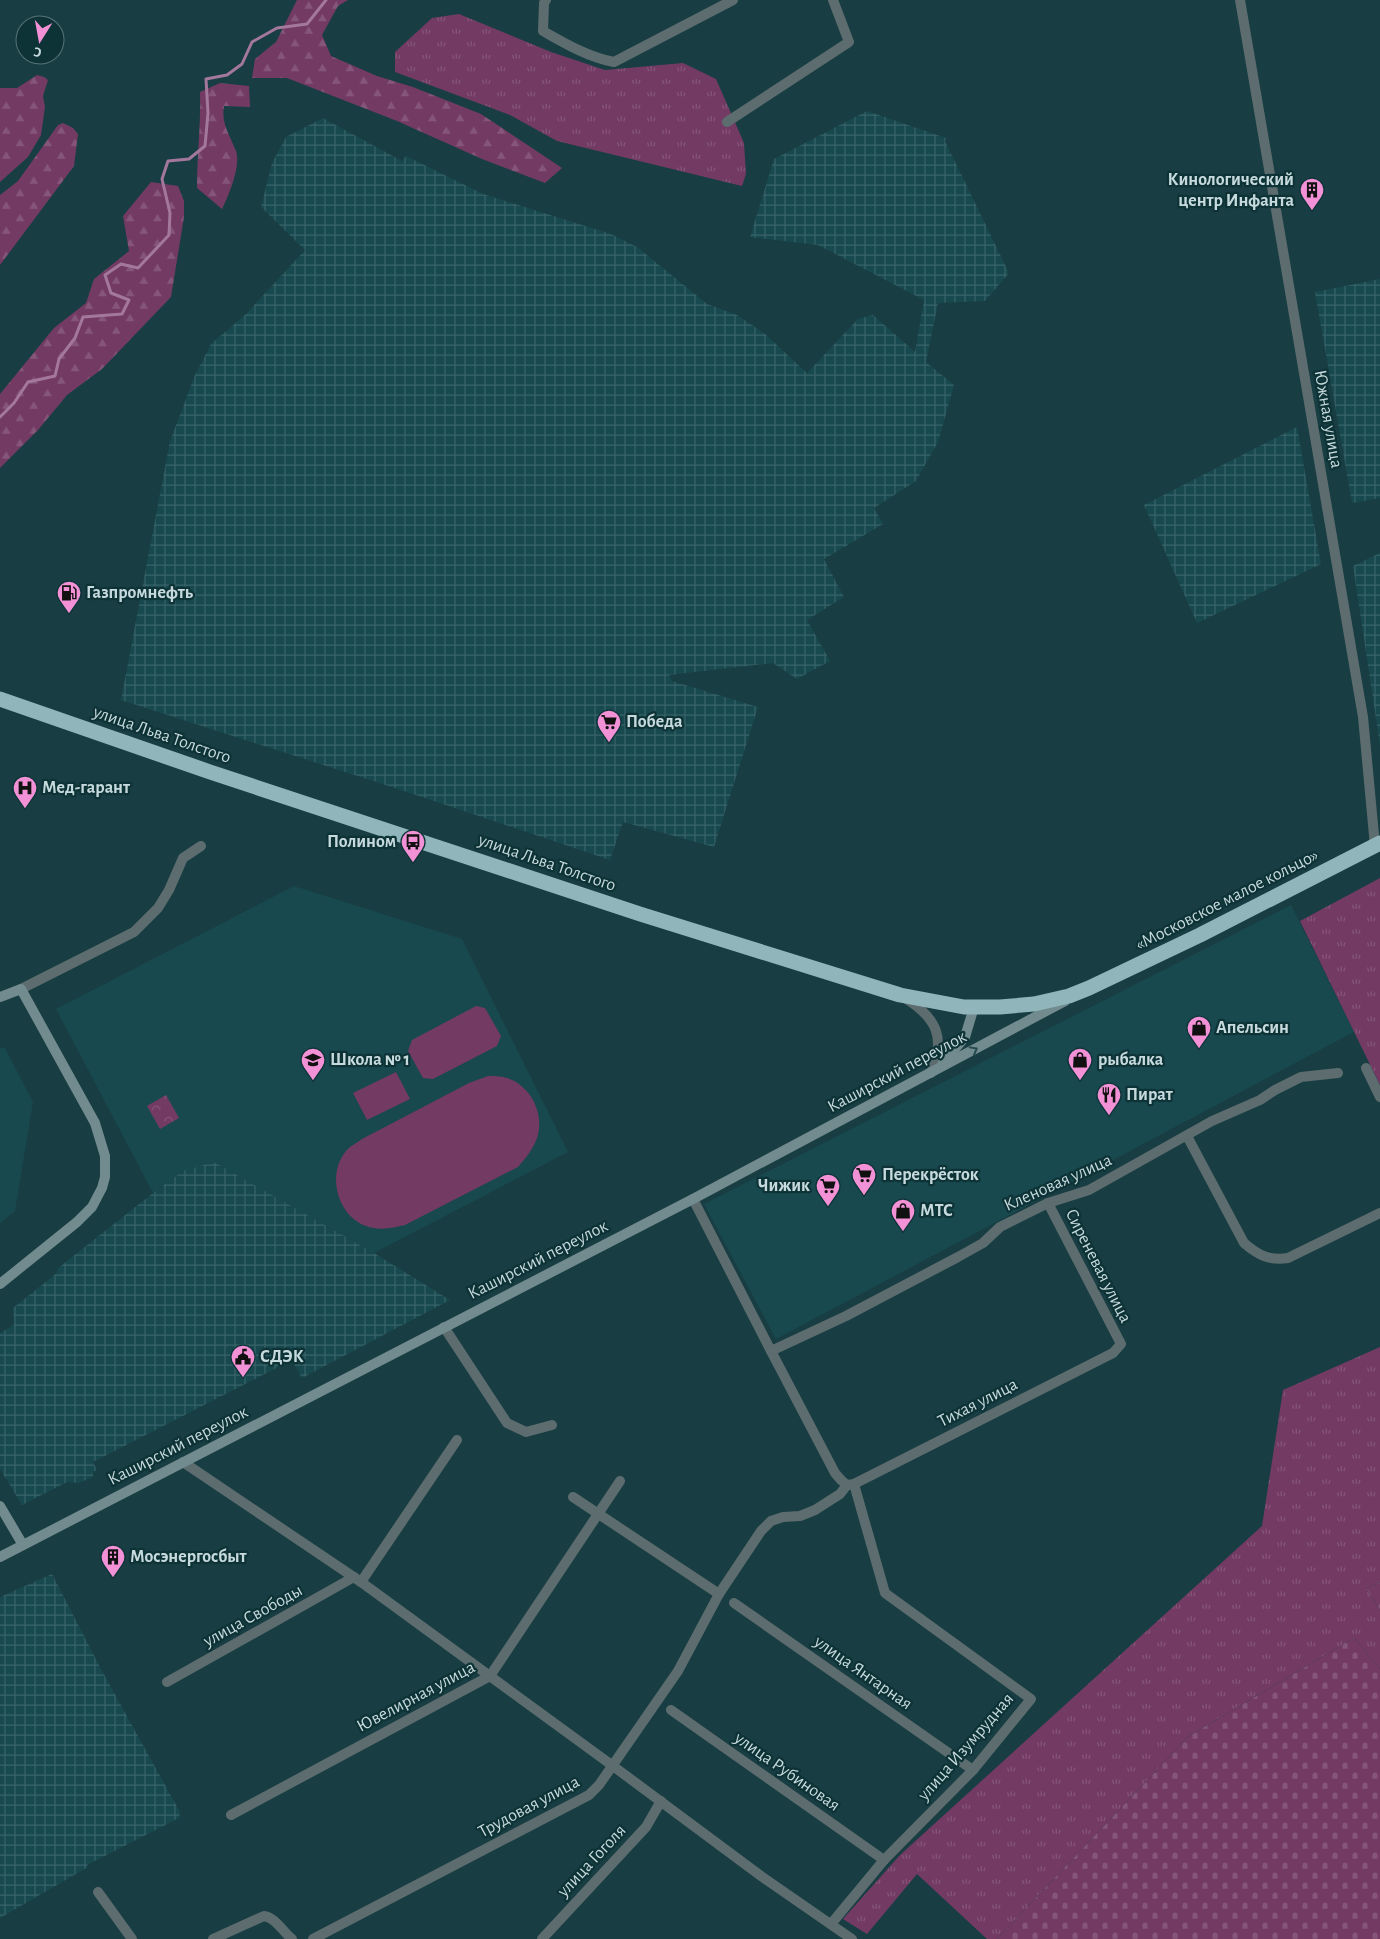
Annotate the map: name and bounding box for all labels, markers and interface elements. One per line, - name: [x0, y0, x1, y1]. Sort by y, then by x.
- north arrow: [15, 15, 65, 65]
- text: С: [32, 44, 43, 59]
- place label: Кинологический центр Инфанта: [1168, 171, 1294, 210]
- building icon: Кинологический центр Инфанта: [1299, 177, 1325, 211]
- street label: Южная улица: [1311, 369, 1345, 469]
- fuel station icon: Газпромнефть: [56, 580, 82, 614]
- place label: Газпромнефть: [86, 584, 194, 602]
- street label: улица Льва Толстого: [90, 703, 233, 767]
- supermarket icon: Победа: [596, 709, 622, 743]
- place label: Победа: [626, 713, 683, 731]
- hospital icon: Мед-гарант: [12, 775, 38, 809]
- place label: Мед-гарант: [42, 779, 131, 797]
- bus stop icon: Полином: [400, 829, 426, 863]
- street label: улица Льва Толстого: [475, 831, 618, 895]
- place label: Полином: [327, 833, 396, 851]
- street label: «Московское малое кольцо»: [1133, 846, 1321, 954]
- shop icon: Апельсин: [1186, 1015, 1212, 1049]
- place label: Апельсин: [1216, 1019, 1289, 1037]
- street label: Каширский переулок: [825, 1027, 970, 1116]
- one-way arrow: [968, 1046, 977, 1056]
- school or university icon: Школа № 1: [300, 1047, 326, 1081]
- shop icon: рыбалка: [1067, 1047, 1093, 1081]
- place label: Школа № 1: [330, 1051, 410, 1069]
- place label: рыбалка: [1098, 1051, 1164, 1069]
- restaurant icon: Пират: [1096, 1082, 1122, 1116]
- place label: Пират: [1126, 1086, 1174, 1104]
- street label: Кленовая улица: [1001, 1151, 1115, 1215]
- supermarket icon: Перекрёсток: [851, 1162, 877, 1196]
- place label: Перекрёсток: [882, 1166, 979, 1184]
- supermarket icon: Чижик: [815, 1173, 841, 1207]
- place label: Чижик: [758, 1177, 810, 1195]
- shop icon: МТС: [890, 1198, 916, 1232]
- place label: МТС: [920, 1202, 953, 1220]
- street label: Сиреневая улица: [1062, 1206, 1134, 1326]
- street label: Каширский переулок: [465, 1217, 612, 1303]
- public building icon: СДЭК: [230, 1344, 256, 1378]
- place label: СДЭК: [260, 1348, 304, 1366]
- street label: Тихая улица: [935, 1375, 1021, 1431]
- street label: Каширский переулок: [105, 1403, 252, 1489]
- building icon: Мосэнергосбыт: [100, 1544, 126, 1578]
- place label: Мосэнергосбыт: [130, 1548, 248, 1566]
- street label: улица Свободы: [199, 1581, 306, 1651]
- street label: улица Янтарная: [810, 1632, 915, 1713]
- street label: Ювелирная улица: [354, 1658, 478, 1736]
- street label: улица Изумрудная: [914, 1690, 1017, 1805]
- street label: улица Рубиновая: [730, 1728, 844, 1815]
- street label: Трудовая улица: [475, 1773, 583, 1841]
- street label: улица Гоголя: [554, 1821, 630, 1901]

